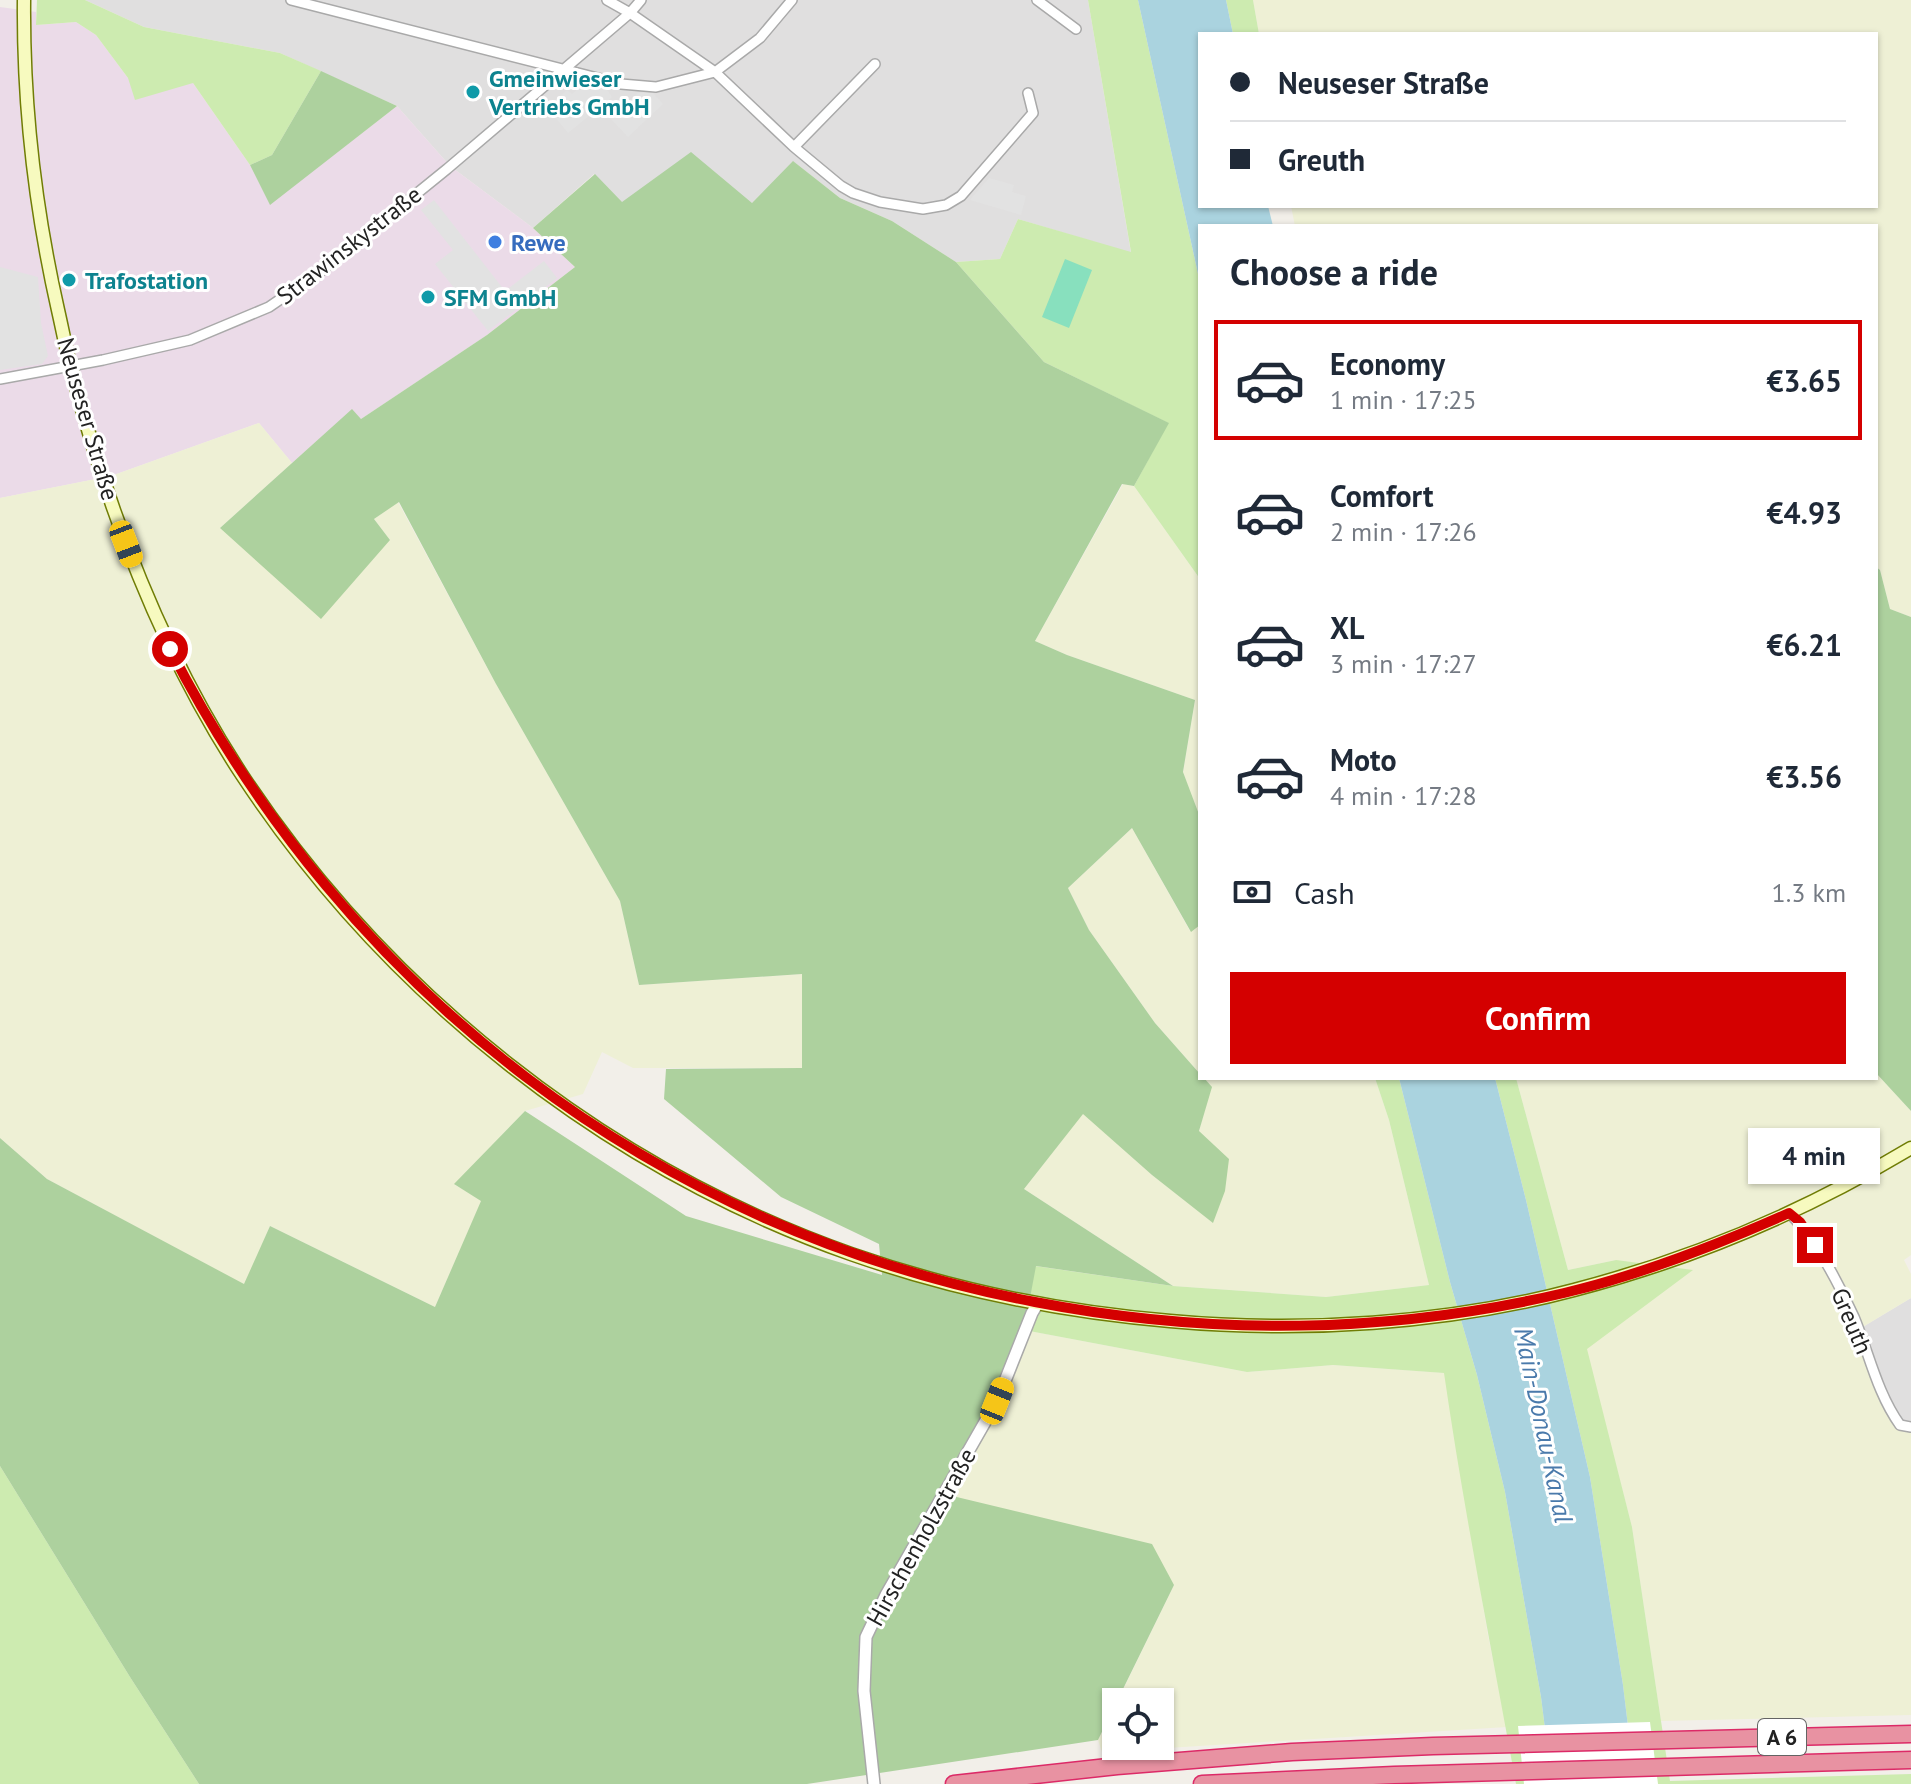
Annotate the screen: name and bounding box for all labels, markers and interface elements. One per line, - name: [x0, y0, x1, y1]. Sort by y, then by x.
- place label: Gmeinwieser Vertriebs GmbH: [488, 63, 650, 122]
- text: Neuseser Straße: [1278, 63, 1489, 102]
- marker: Gmeinwieser Vertriebs GmbH: [464, 83, 482, 101]
- text: Greuth: [1278, 140, 1365, 179]
- street label: Strawinskystraße: [270, 179, 428, 311]
- place label: Rewe: [511, 227, 566, 258]
- marker: Rewe: [486, 233, 504, 251]
- text: Choose a ride: [1230, 248, 1438, 295]
- place label: Trafostation: [85, 265, 208, 296]
- marker: Trafostation: [60, 271, 78, 289]
- place label: SFM GmbH: [444, 282, 556, 313]
- marker: SFM GmbH: [419, 288, 437, 306]
- street label: Neuseser Straße: [50, 334, 126, 504]
- icon: car: [1234, 344, 1306, 416]
- text: Economy: [1330, 344, 1445, 383]
- text: €3.65: [1767, 361, 1842, 400]
- text: 1 min · 17:25: [1330, 383, 1477, 416]
- icon: car: [1234, 476, 1306, 548]
- text: Comfort: [1330, 476, 1433, 515]
- text: €4.93: [1767, 493, 1842, 532]
- text: 2 min · 17:26: [1330, 515, 1477, 548]
- car: [106, 517, 146, 571]
- icon: car: [1234, 608, 1306, 680]
- text: XL: [1330, 608, 1364, 647]
- text: €6.21: [1767, 625, 1842, 664]
- route start: [152, 631, 188, 667]
- text: 3 min · 17:27: [1330, 647, 1477, 680]
- icon: car: [1234, 740, 1306, 812]
- text: Moto: [1330, 740, 1397, 779]
- text: €3.56: [1767, 757, 1842, 796]
- text: 4 min · 17:28: [1330, 779, 1477, 812]
- icon: cash: [1230, 870, 1274, 914]
- text: Cash: [1294, 873, 1355, 912]
- text: 1.3 km: [1772, 876, 1846, 909]
- button: Confirm: [1230, 972, 1846, 1064]
- callout: 4 min: [1749, 1129, 1881, 1185]
- text: 4 min: [1782, 1139, 1846, 1172]
- route end: [1797, 1227, 1833, 1263]
- street label: Greuth: [1824, 1283, 1880, 1359]
- water label: Main-Donau-Kanal: [1507, 1324, 1581, 1526]
- car: [977, 1374, 1017, 1428]
- street label: Hirschenholzstraße: [859, 1443, 983, 1631]
- map controls: [1102, 1688, 1174, 1760]
- button: locate: [1102, 1688, 1174, 1760]
- road number: A 6: [1758, 1719, 1806, 1755]

